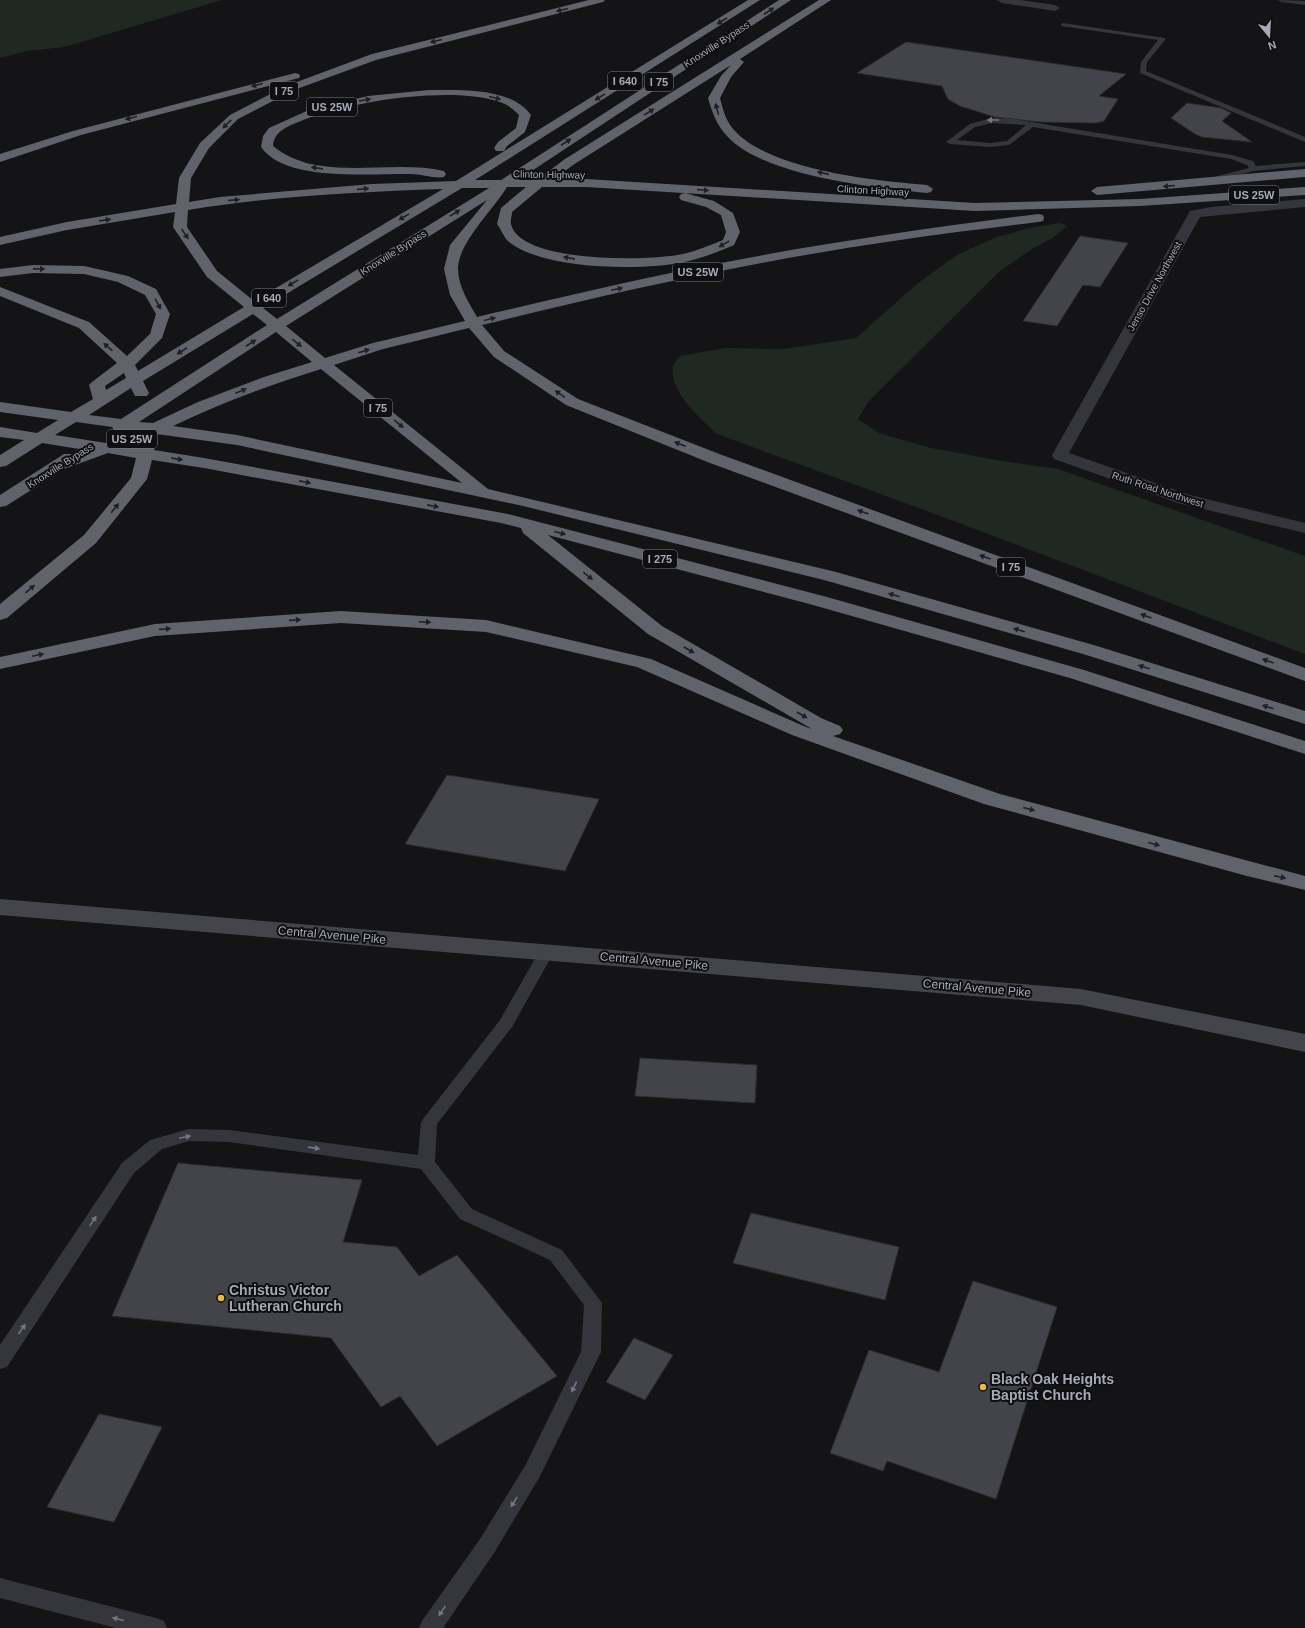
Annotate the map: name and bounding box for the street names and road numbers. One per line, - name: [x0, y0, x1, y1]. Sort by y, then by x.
- street label: Knoxville Bypass: [682, 19, 751, 70]
- road number: I 640: [608, 72, 642, 90]
- road number: I 75: [645, 73, 673, 91]
- road number: I 75: [270, 82, 298, 100]
- road number: US 25W: [307, 98, 357, 116]
- street label: Clinton Highway: [513, 168, 585, 181]
- street label: Clinton Highway: [837, 183, 909, 198]
- road number: US 25W: [1229, 186, 1279, 204]
- street label: Knoxville Bypass: [358, 228, 428, 277]
- street label: Jenso Drive Northwest: [1125, 239, 1184, 333]
- road number: US 25W: [673, 263, 723, 281]
- road number: I 640: [252, 289, 286, 307]
- road number: I 75: [364, 399, 392, 417]
- road number: US 25W: [107, 430, 157, 448]
- street label: Knoxville Bypass: [25, 441, 95, 490]
- street label: Ruth Road Northwest: [1111, 469, 1205, 510]
- road number: I 275: [643, 550, 677, 568]
- road number: I 75: [997, 558, 1025, 576]
- street label: Central Avenue Pike: [277, 923, 387, 947]
- street label: Central Avenue Pike: [599, 949, 709, 973]
- street label: Central Avenue Pike: [922, 976, 1032, 1000]

